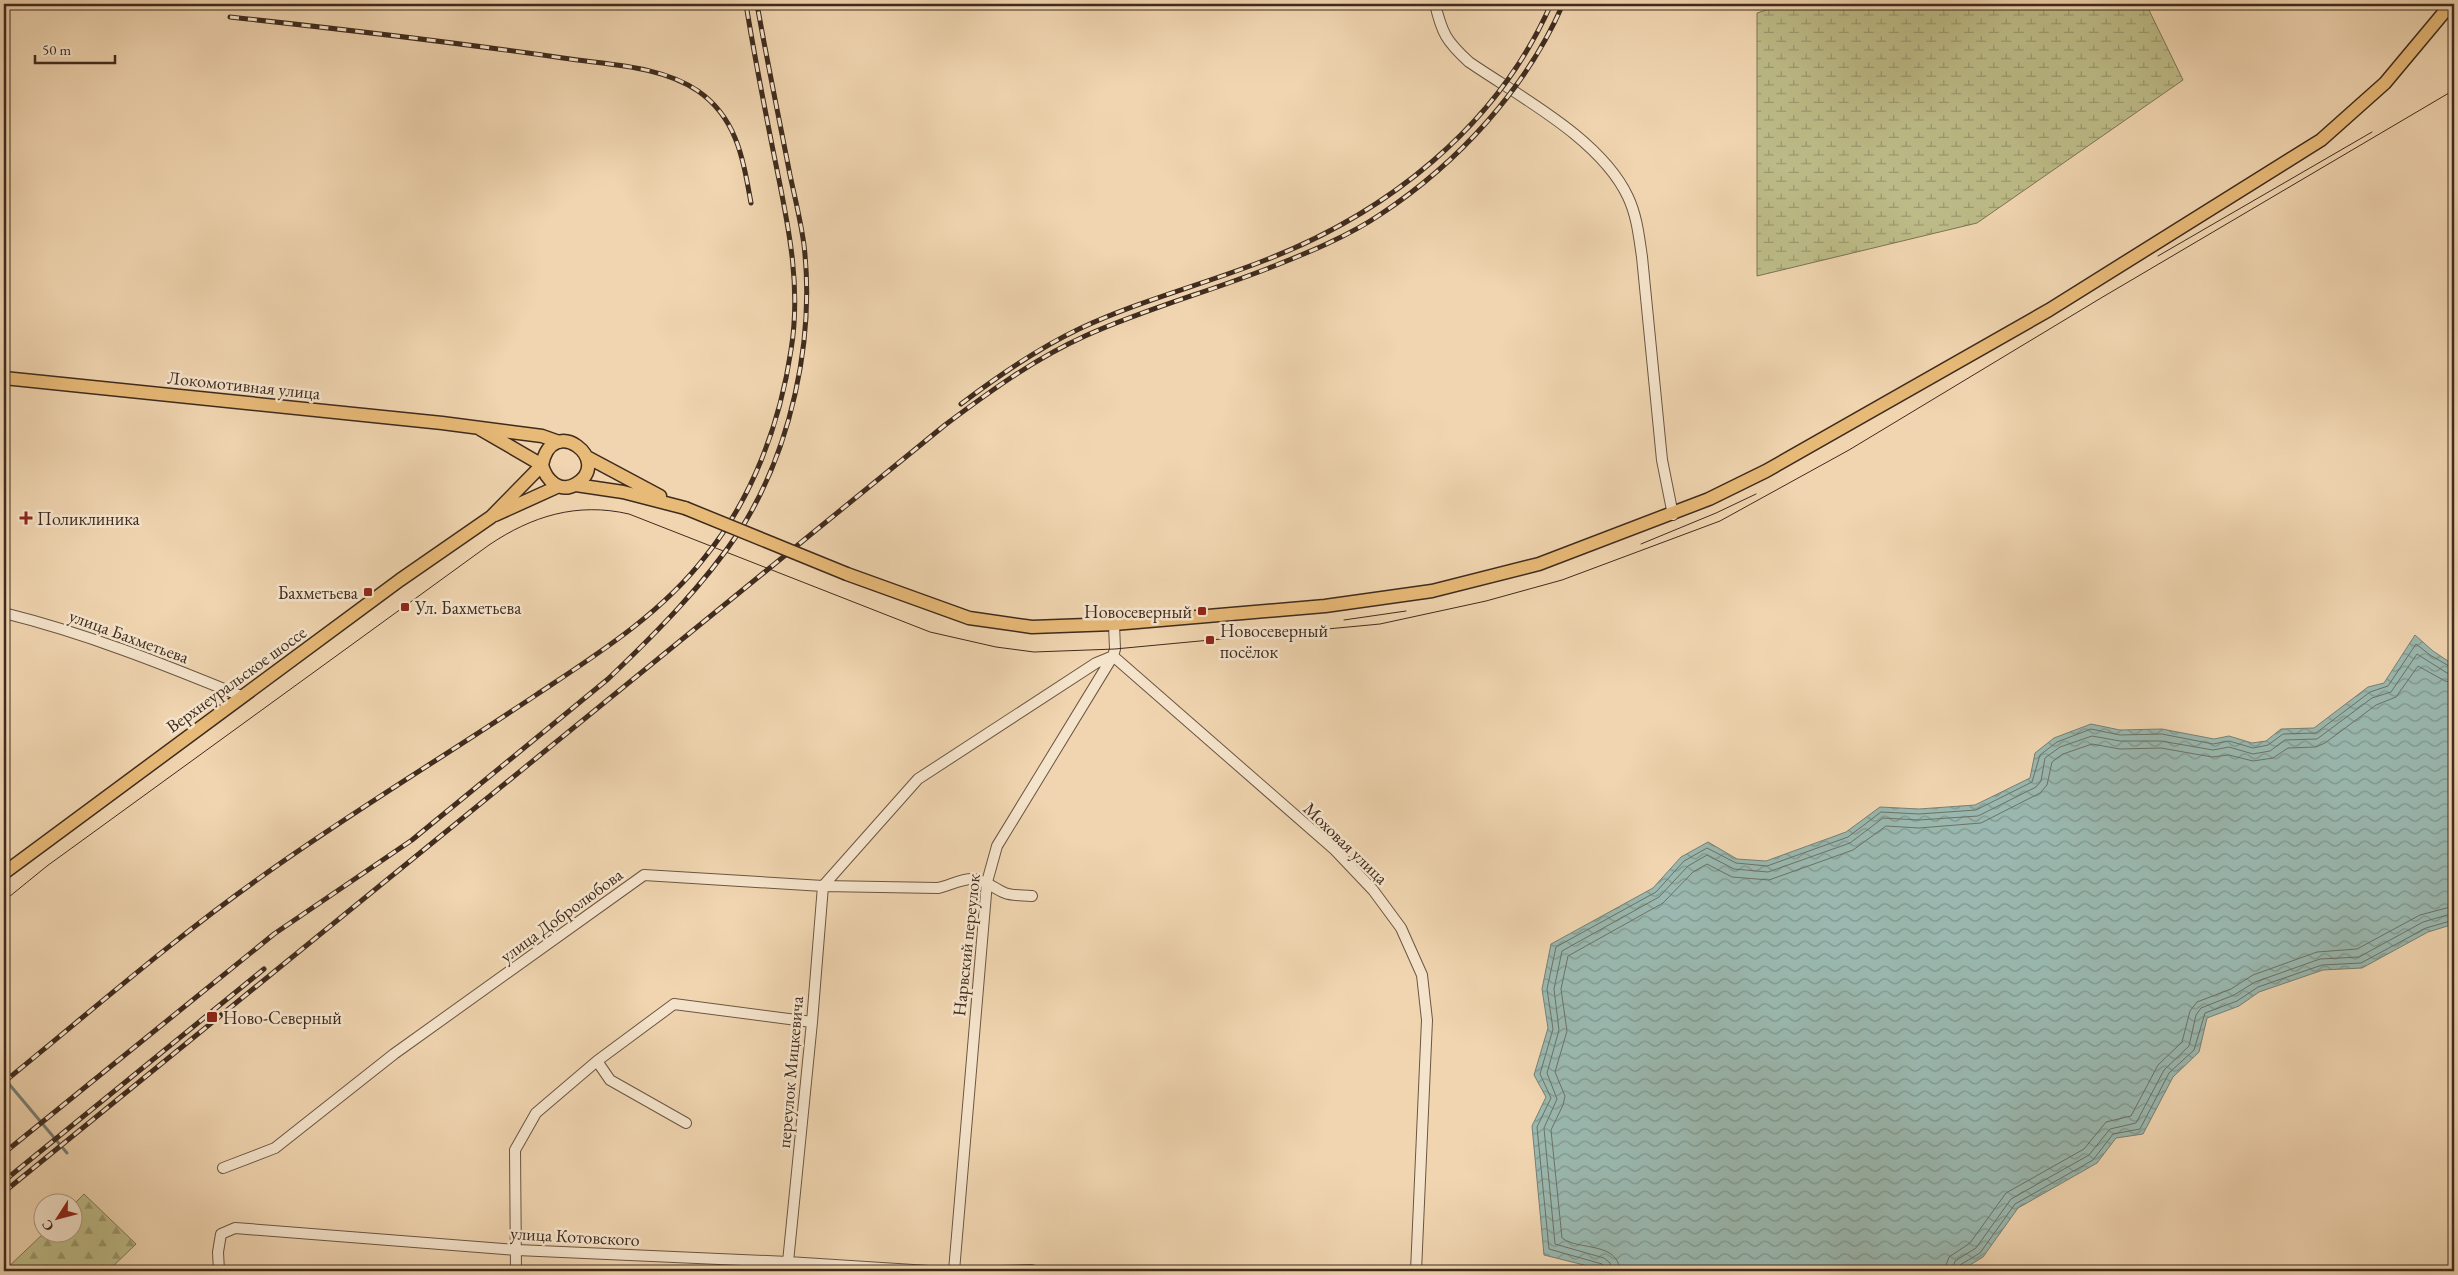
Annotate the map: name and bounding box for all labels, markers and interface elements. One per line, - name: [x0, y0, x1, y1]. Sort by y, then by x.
- scale bar: [35, 32, 115, 64]
- text: 50 m: [42, 40, 71, 59]
- street label: Локомотивная улица: [166, 366, 322, 405]
- place label: Поликлиника: [37, 507, 141, 530]
- marker: Поликлиника: [19, 511, 33, 525]
- place label: Бахметьева: [278, 581, 359, 604]
- marker: Бахметьева: [362, 586, 374, 598]
- place label: Ул. Бахметьева: [414, 596, 522, 619]
- place label: Новосеверный: [1084, 600, 1192, 623]
- marker: Ул. Бахметьева: [399, 601, 411, 613]
- street label: улица Бахметьева: [66, 604, 193, 669]
- marker: Новосеверный: [1196, 605, 1208, 617]
- place label: Новосеверный посёлок: [1220, 619, 1328, 663]
- street label: Верхнеуральское шоссе: [161, 620, 311, 738]
- marker: Новосеверный посёлок: [1204, 634, 1216, 646]
- street label: Моховая улица: [1299, 797, 1394, 890]
- street label: улица Добролюбова: [495, 862, 628, 967]
- street label: Нарвский переулок: [947, 872, 985, 1017]
- street label: переулок Мицкевича: [772, 994, 808, 1149]
- place label: Ново-Северный: [223, 1006, 342, 1029]
- marker: Ново-Северный: [205, 1010, 219, 1024]
- north arrow: [32, 1192, 82, 1242]
- text: С: [37, 1216, 58, 1235]
- street label: улица Котовского: [510, 1221, 640, 1251]

